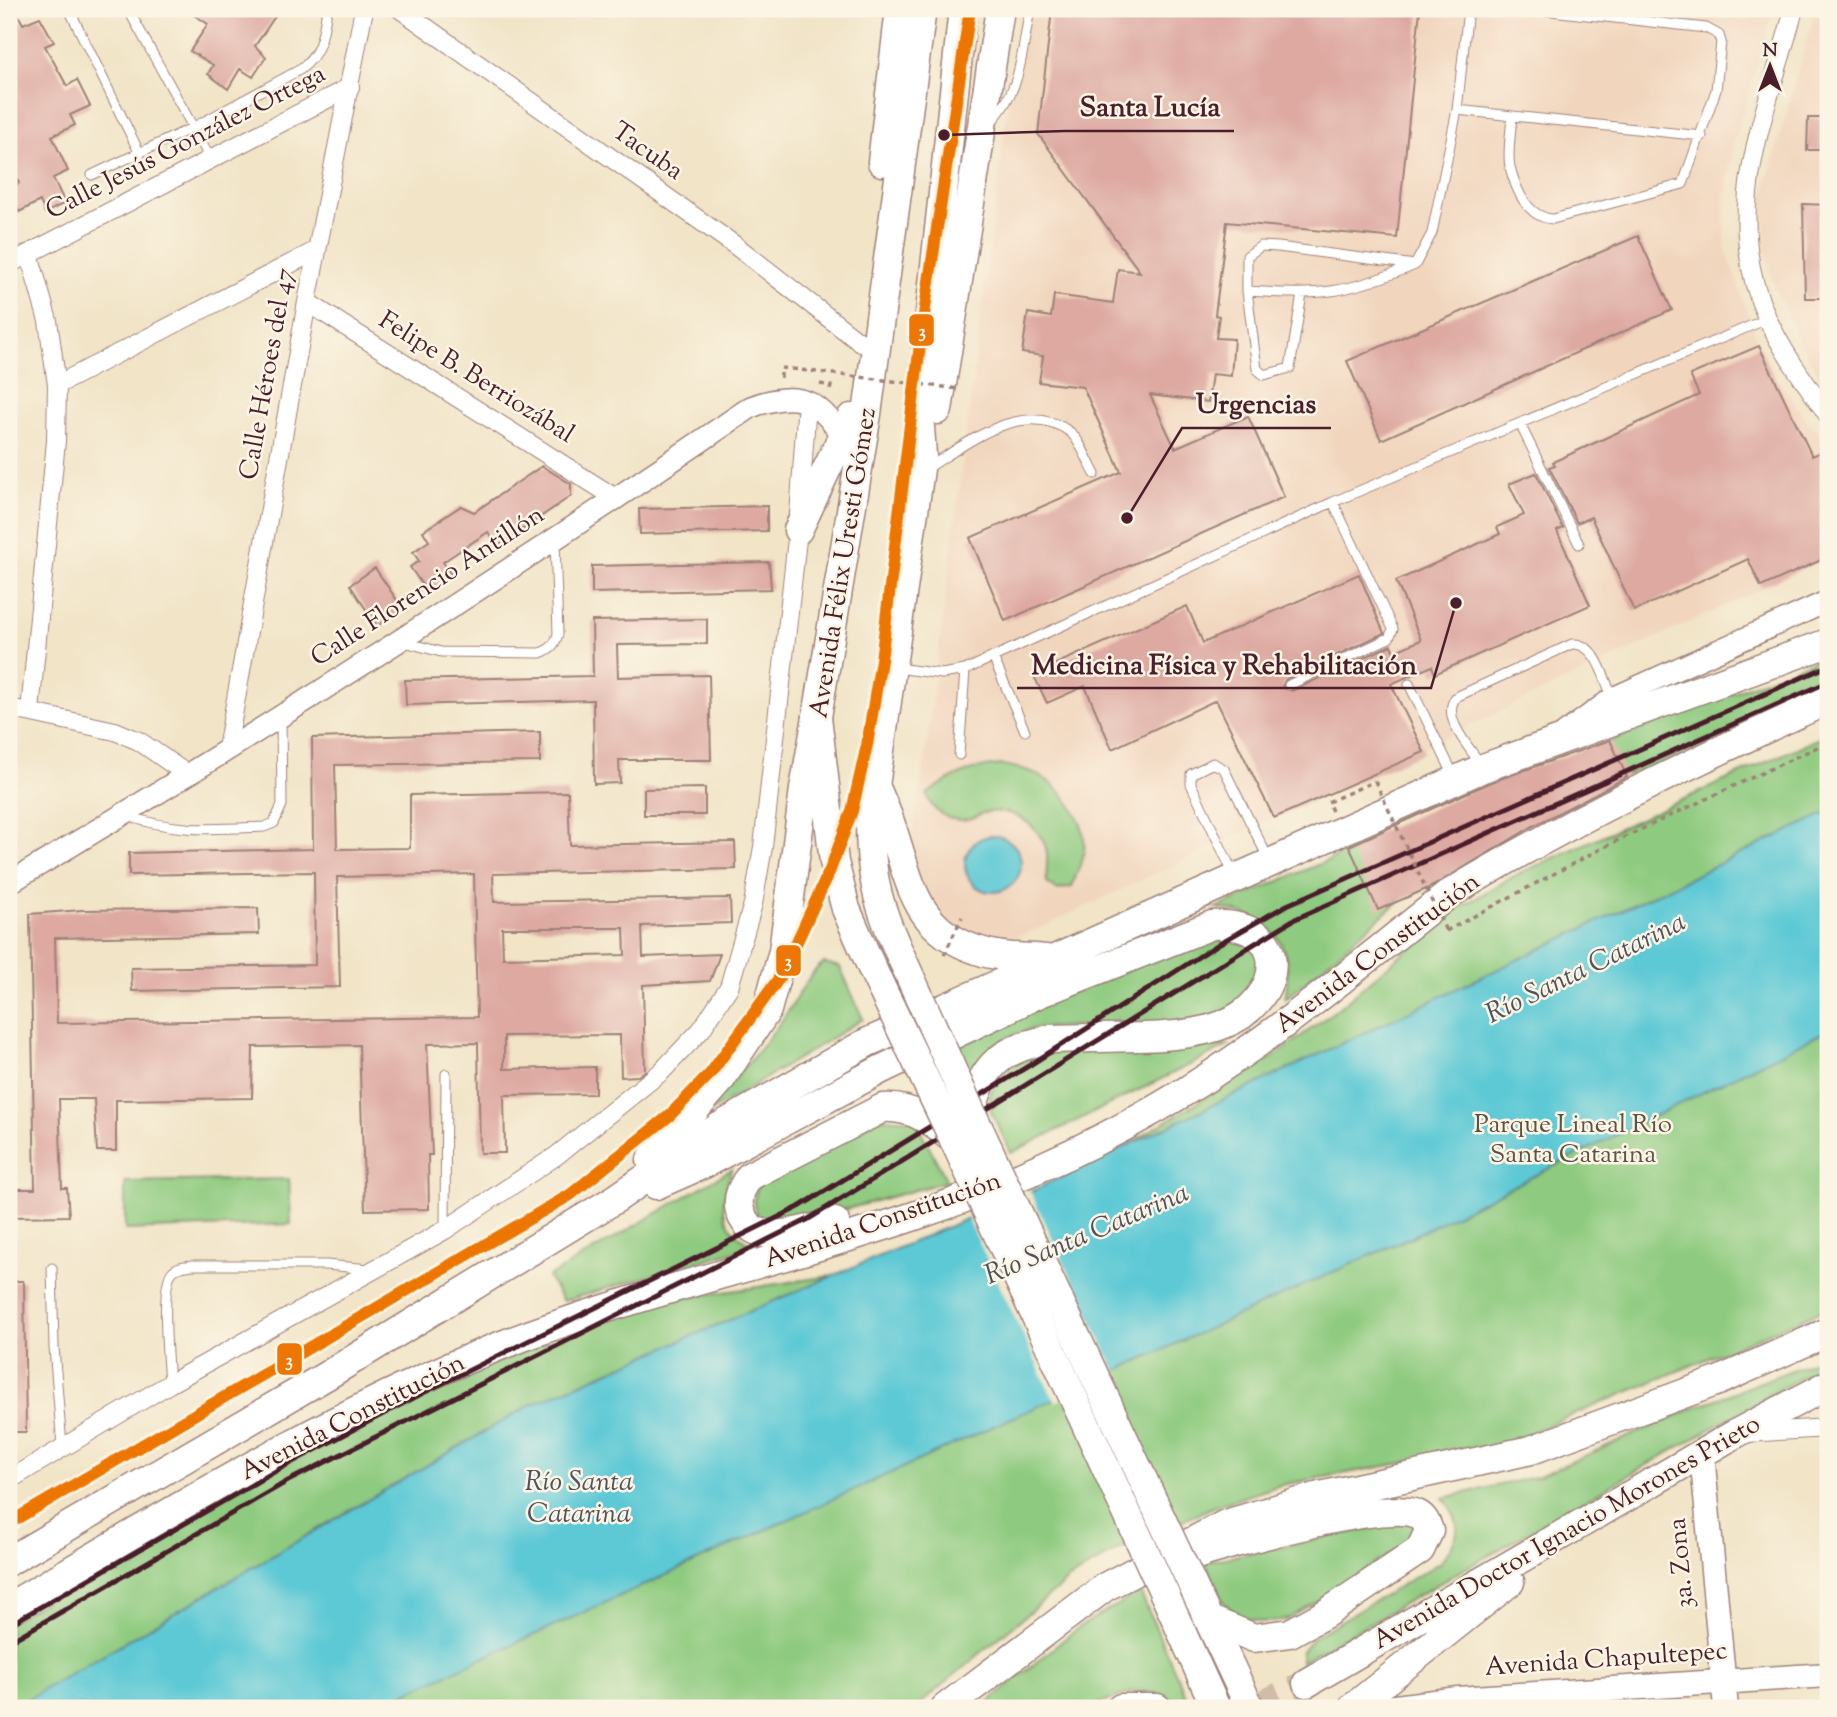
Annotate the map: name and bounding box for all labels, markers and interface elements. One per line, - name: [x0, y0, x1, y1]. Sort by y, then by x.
- north arrow: [1736, 32, 1806, 102]
- text: N: [1762, 38, 1778, 65]
- street label: Calle Jesús González Ortega: [40, 56, 332, 230]
- callout: Santa Lucía: [1065, 82, 1234, 131]
- text: Santa Lucía: [1080, 89, 1221, 129]
- street label: Tacuba: [604, 114, 691, 190]
- street label: Calle Héroes del 47: [231, 265, 305, 483]
- street label: Felipe B. Berriozábal: [371, 303, 581, 453]
- line badge: 3: [908, 313, 935, 347]
- text: 3: [918, 319, 926, 346]
- callout: Urgencias: [1182, 379, 1331, 428]
- text: Urgencias: [1196, 386, 1316, 426]
- street label: Avenida Félix Uresti Gómez: [801, 405, 887, 721]
- street label: Calle Florencio Antillón: [304, 497, 552, 677]
- callout: Medicina Física y Rehabilitación: [1017, 639, 1431, 688]
- text: Medicina Física y Rehabilitación: [1031, 647, 1417, 687]
- street label: Avenida Constitución: [1268, 865, 1488, 1043]
- water label: Río Santa Catarina: [1479, 903, 1693, 1035]
- line badge: 3: [775, 944, 802, 977]
- text: 3: [784, 949, 792, 976]
- park label: Parque Lineal Río Santa Catarina: [1474, 1107, 1672, 1174]
- street label: Avenida Constitución: [760, 1163, 1006, 1279]
- water label: Río Santa Catarina: [979, 1174, 1195, 1296]
- line badge: 3: [276, 1342, 303, 1376]
- street label: Avenida Constitución: [234, 1345, 472, 1491]
- text: 3: [285, 1348, 293, 1375]
- street label: Avenida Doctor Ignacio Morones Prieto: [1366, 1406, 1768, 1660]
- water label: Río Santa Catarina: [525, 1463, 633, 1535]
- street label: 3a. Zona: [1660, 1516, 1704, 1610]
- street label: Avenida Chapultepec: [1484, 1633, 1729, 1687]

